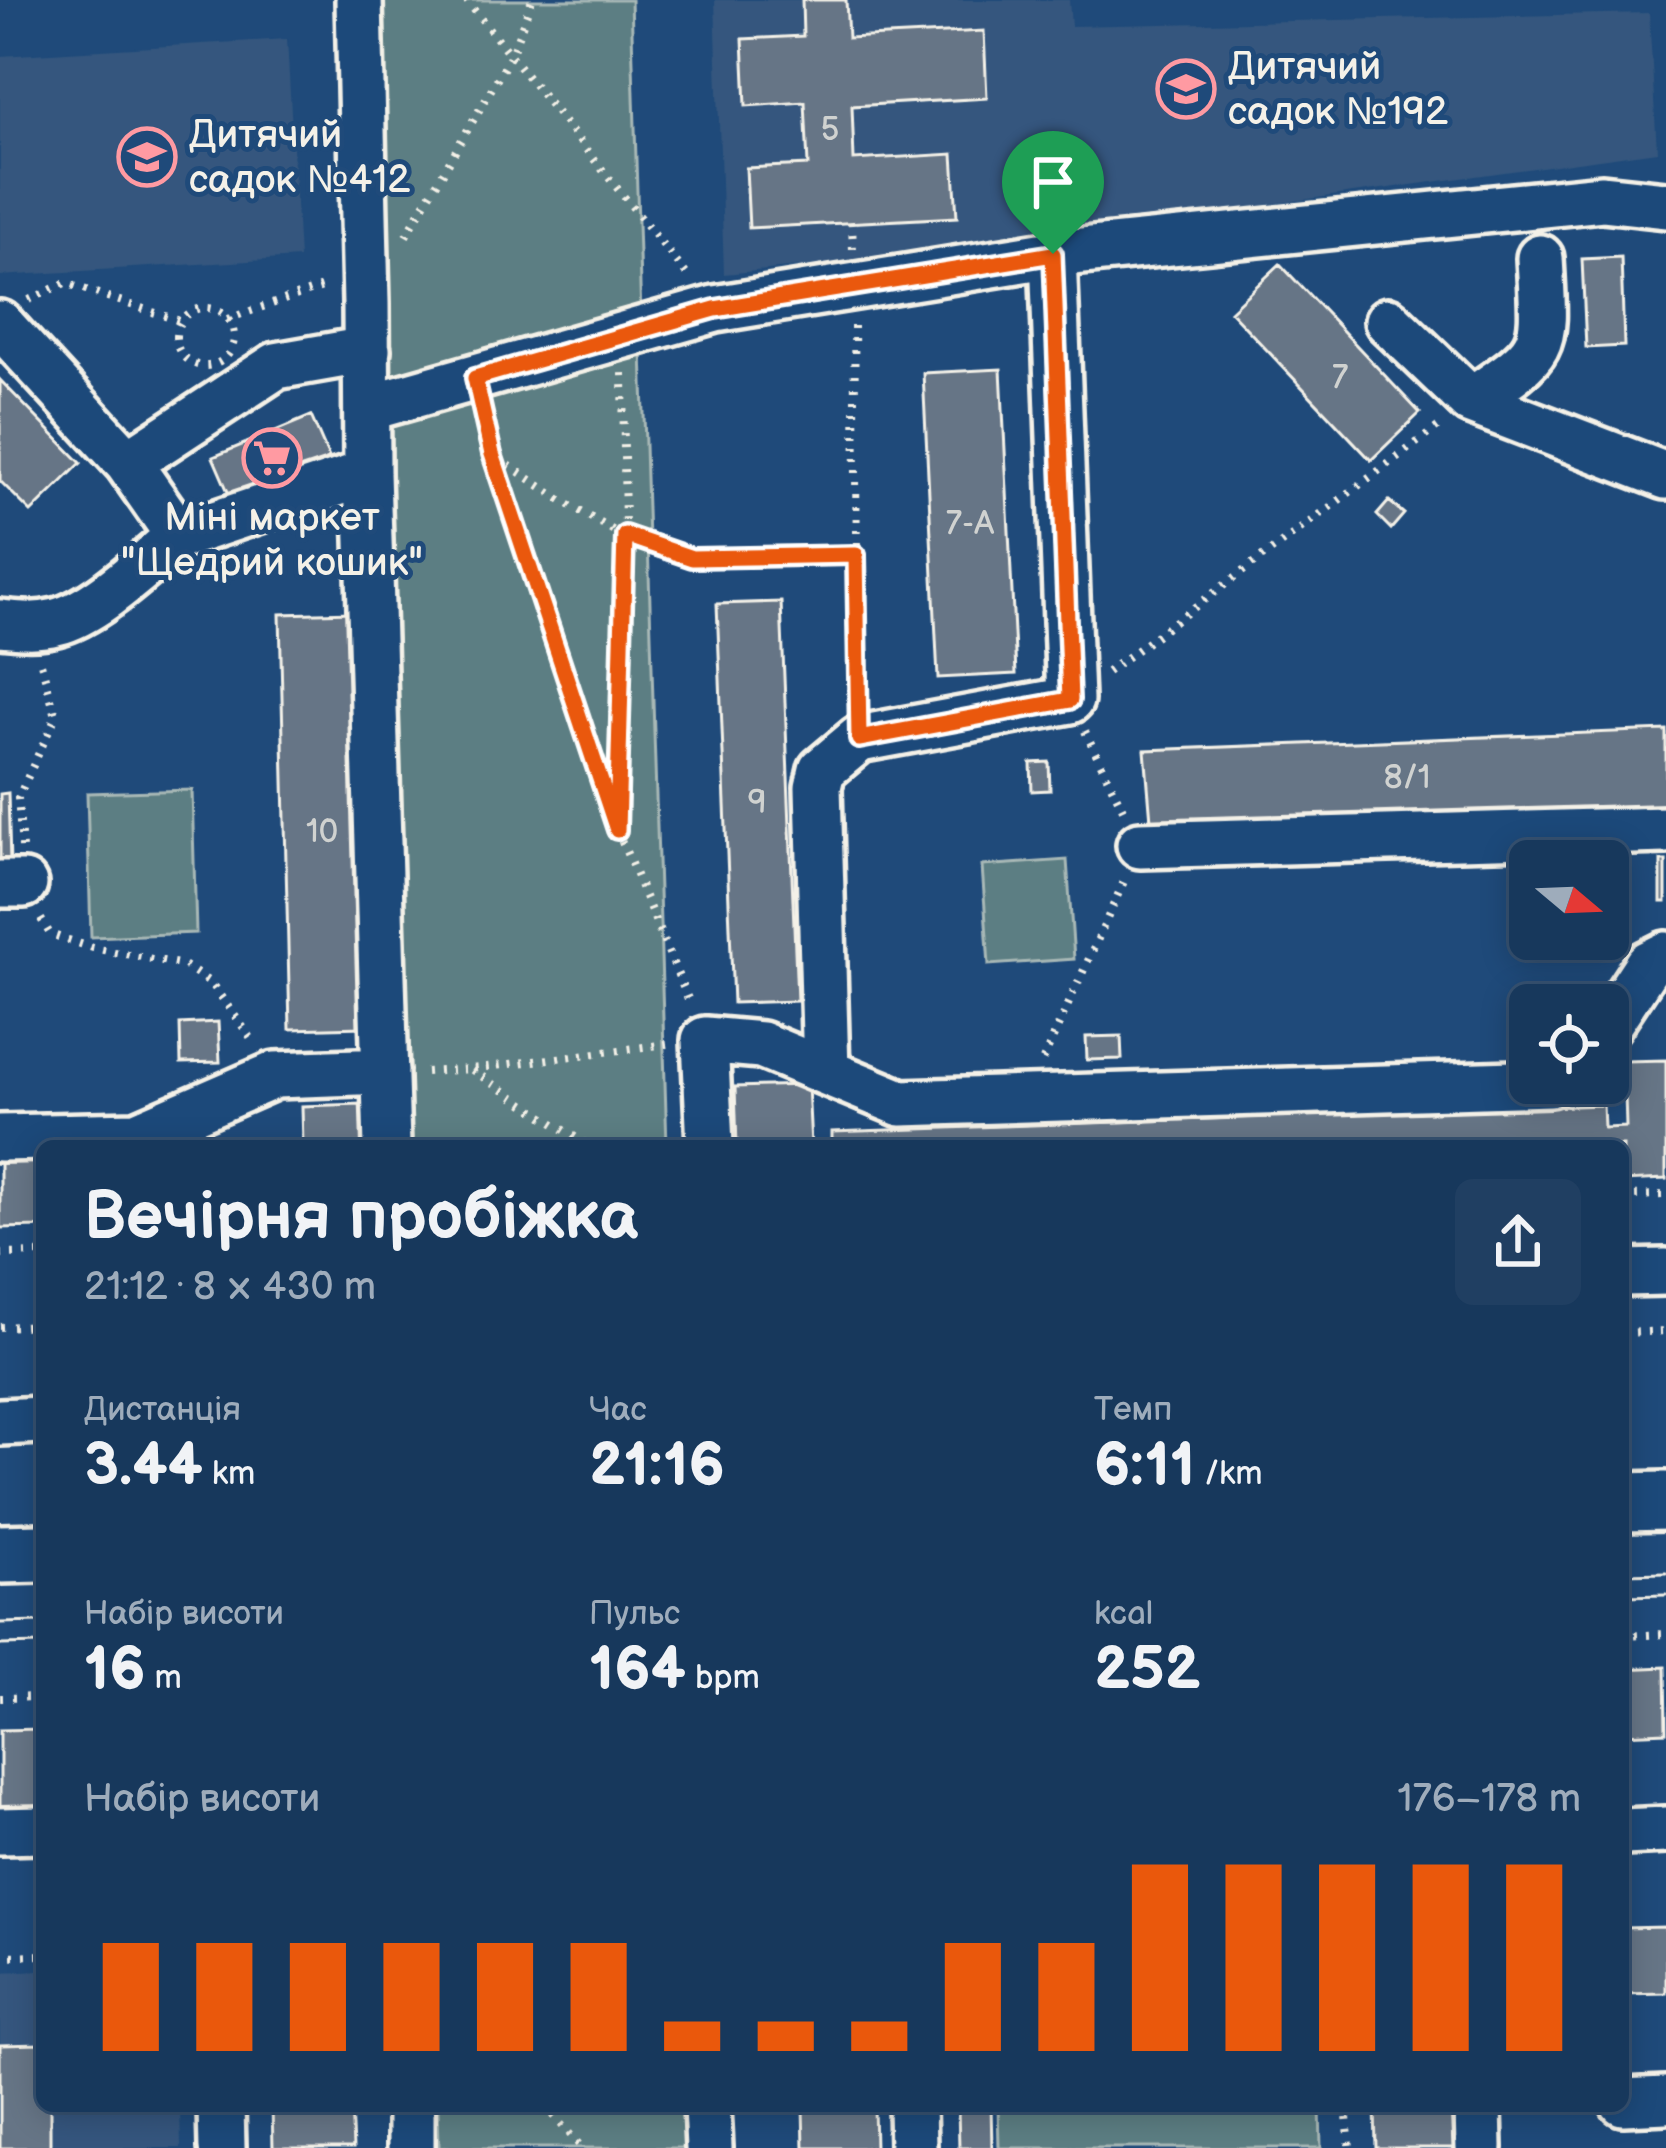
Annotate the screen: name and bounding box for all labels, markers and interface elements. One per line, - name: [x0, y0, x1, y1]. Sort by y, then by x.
- place label: Дитячий садок №192: [1228, 44, 1448, 136]
- school or university icon: Дитячий садок №192: [1155, 58, 1217, 120]
- house number: 5: [821, 110, 839, 150]
- place label: Дитячий садок №412: [189, 112, 410, 204]
- school or university icon: Дитячий садок №412: [116, 126, 178, 188]
- pin: [1002, 131, 1104, 254]
- icon: arrive: [1020, 149, 1086, 215]
- house number: 7: [1332, 358, 1348, 398]
- supermarket icon: Міні маркет "Щедрий кошик": [241, 427, 303, 489]
- place label: Міні маркет "Щедрий кошик": [121, 495, 423, 587]
- house number: 7-А: [946, 504, 995, 544]
- house number: 8/1: [1384, 758, 1430, 798]
- house number: 9: [747, 783, 767, 823]
- house number: 10: [306, 812, 338, 852]
- north arrow: [1509, 840, 1629, 960]
- map controls: [1509, 840, 1629, 1104]
- button: locate: [1509, 984, 1629, 1104]
- text: Вечірня пробіжка: [84, 1179, 638, 1258]
- button: share: [1455, 1179, 1581, 1305]
- text: 21:12 · 8 × 430 m: [84, 1264, 376, 1311]
- text: Дистанція: [84, 1390, 241, 1430]
- text: Час: [589, 1390, 647, 1430]
- text: Темп: [1094, 1390, 1172, 1430]
- text: 3.44: [84, 1430, 203, 1502]
- text: 21:16: [589, 1430, 725, 1502]
- text: 6:11: [1094, 1430, 1195, 1502]
- text: km: [203, 1454, 255, 1494]
- text: /km: [1195, 1454, 1263, 1494]
- text: Набір висоти: [84, 1594, 284, 1634]
- text: Пульс: [589, 1594, 680, 1634]
- text: kcal: [1094, 1594, 1153, 1634]
- text: 16: [84, 1634, 146, 1706]
- text: 164: [589, 1634, 686, 1706]
- text: 252: [1094, 1634, 1201, 1706]
- text: m: [146, 1658, 182, 1698]
- text: bpm: [686, 1658, 760, 1698]
- text: Набір висоти: [84, 1776, 320, 1823]
- text: 176–178 m: [1397, 1776, 1581, 1823]

